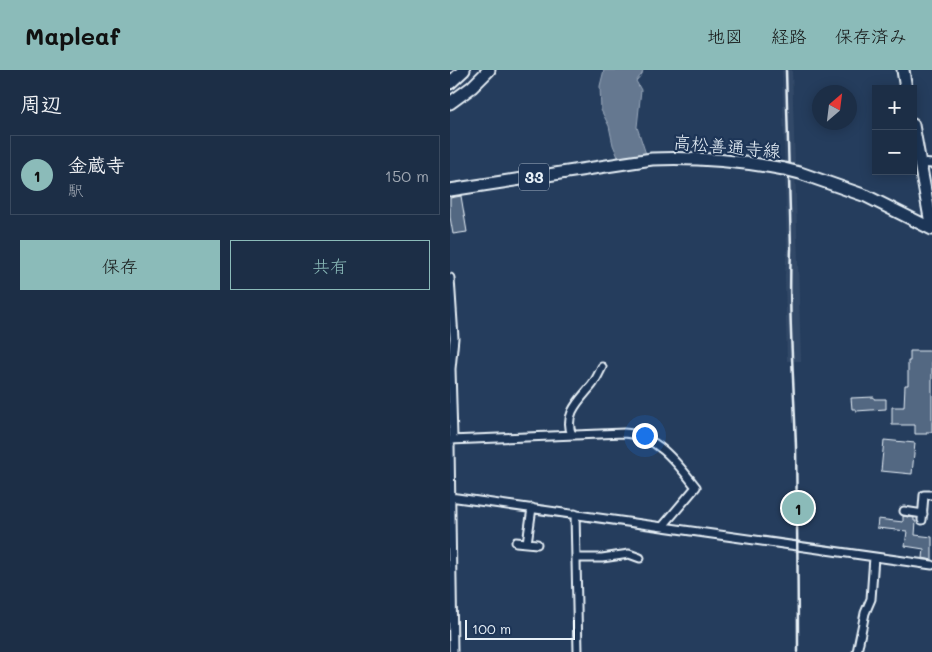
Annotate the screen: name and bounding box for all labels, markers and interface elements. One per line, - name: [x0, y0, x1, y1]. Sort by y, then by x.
- text: Mapleaf: [25, 20, 120, 51]
- text: 地図: [707, 24, 743, 48]
- text: 経路: [771, 24, 807, 48]
- text: 保存済み: [835, 24, 907, 48]
- north arrow: [812, 85, 857, 130]
- map controls: [872, 85, 917, 175]
- button: +: [872, 85, 917, 130]
- text: 周辺: [20, 90, 62, 117]
- street label: 高松善通寺線: [672, 129, 782, 163]
- button: −: [872, 130, 917, 175]
- text: 金蔵寺: [68, 152, 125, 177]
- road number: 33: [519, 164, 549, 190]
- text: 1: [33, 165, 41, 186]
- text: 150 m: [385, 165, 429, 186]
- text: 駅: [68, 179, 84, 200]
- button: 保存: [20, 240, 220, 290]
- button: 共有: [230, 240, 430, 290]
- your location: [632, 423, 658, 449]
- pin: 1: [782, 489, 814, 527]
- scale bar: [465, 617, 575, 640]
- text: 100 m: [472, 619, 511, 638]

